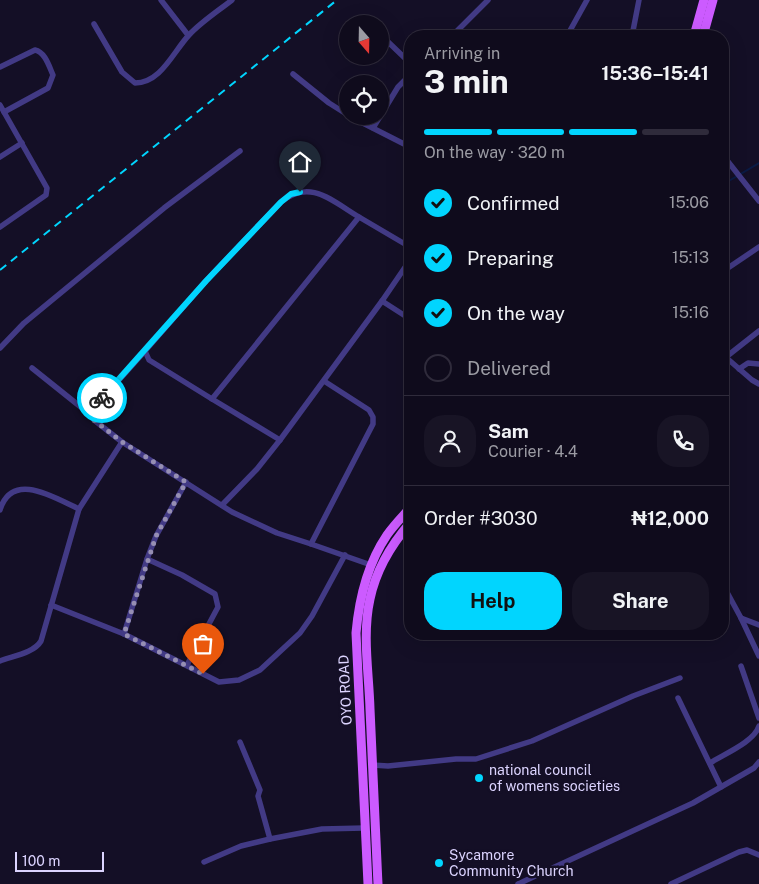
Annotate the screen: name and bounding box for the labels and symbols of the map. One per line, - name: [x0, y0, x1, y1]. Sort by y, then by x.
- north arrow: [339, 15, 389, 65]
- pin: [279, 141, 321, 192]
- courier: [77, 373, 127, 423]
- pin: [182, 623, 224, 674]
- street label: OYO ROAD: [335, 654, 355, 726]
- place label: national council of womens societies: [489, 762, 620, 794]
- marker: national council of womens societies: [473, 772, 485, 784]
- place label: Sycamore Community Church: [449, 847, 574, 879]
- scale bar: [15, 849, 104, 872]
- marker: Sycamore Community Church: [433, 857, 445, 869]

